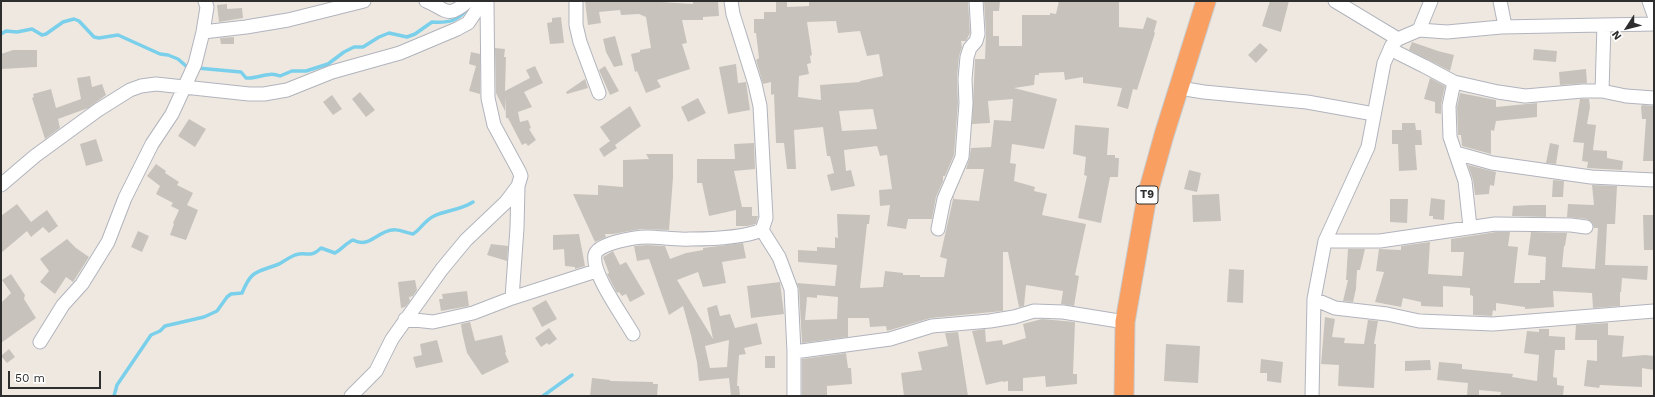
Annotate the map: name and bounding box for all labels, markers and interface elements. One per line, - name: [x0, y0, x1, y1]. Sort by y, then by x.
- north arrow: [1607, 8, 1647, 48]
- text: N: [1609, 28, 1625, 42]
- road number: T9: [1136, 186, 1158, 204]
- scale bar: [10, 363, 103, 389]
- text: 50 m: [15, 371, 45, 385]

